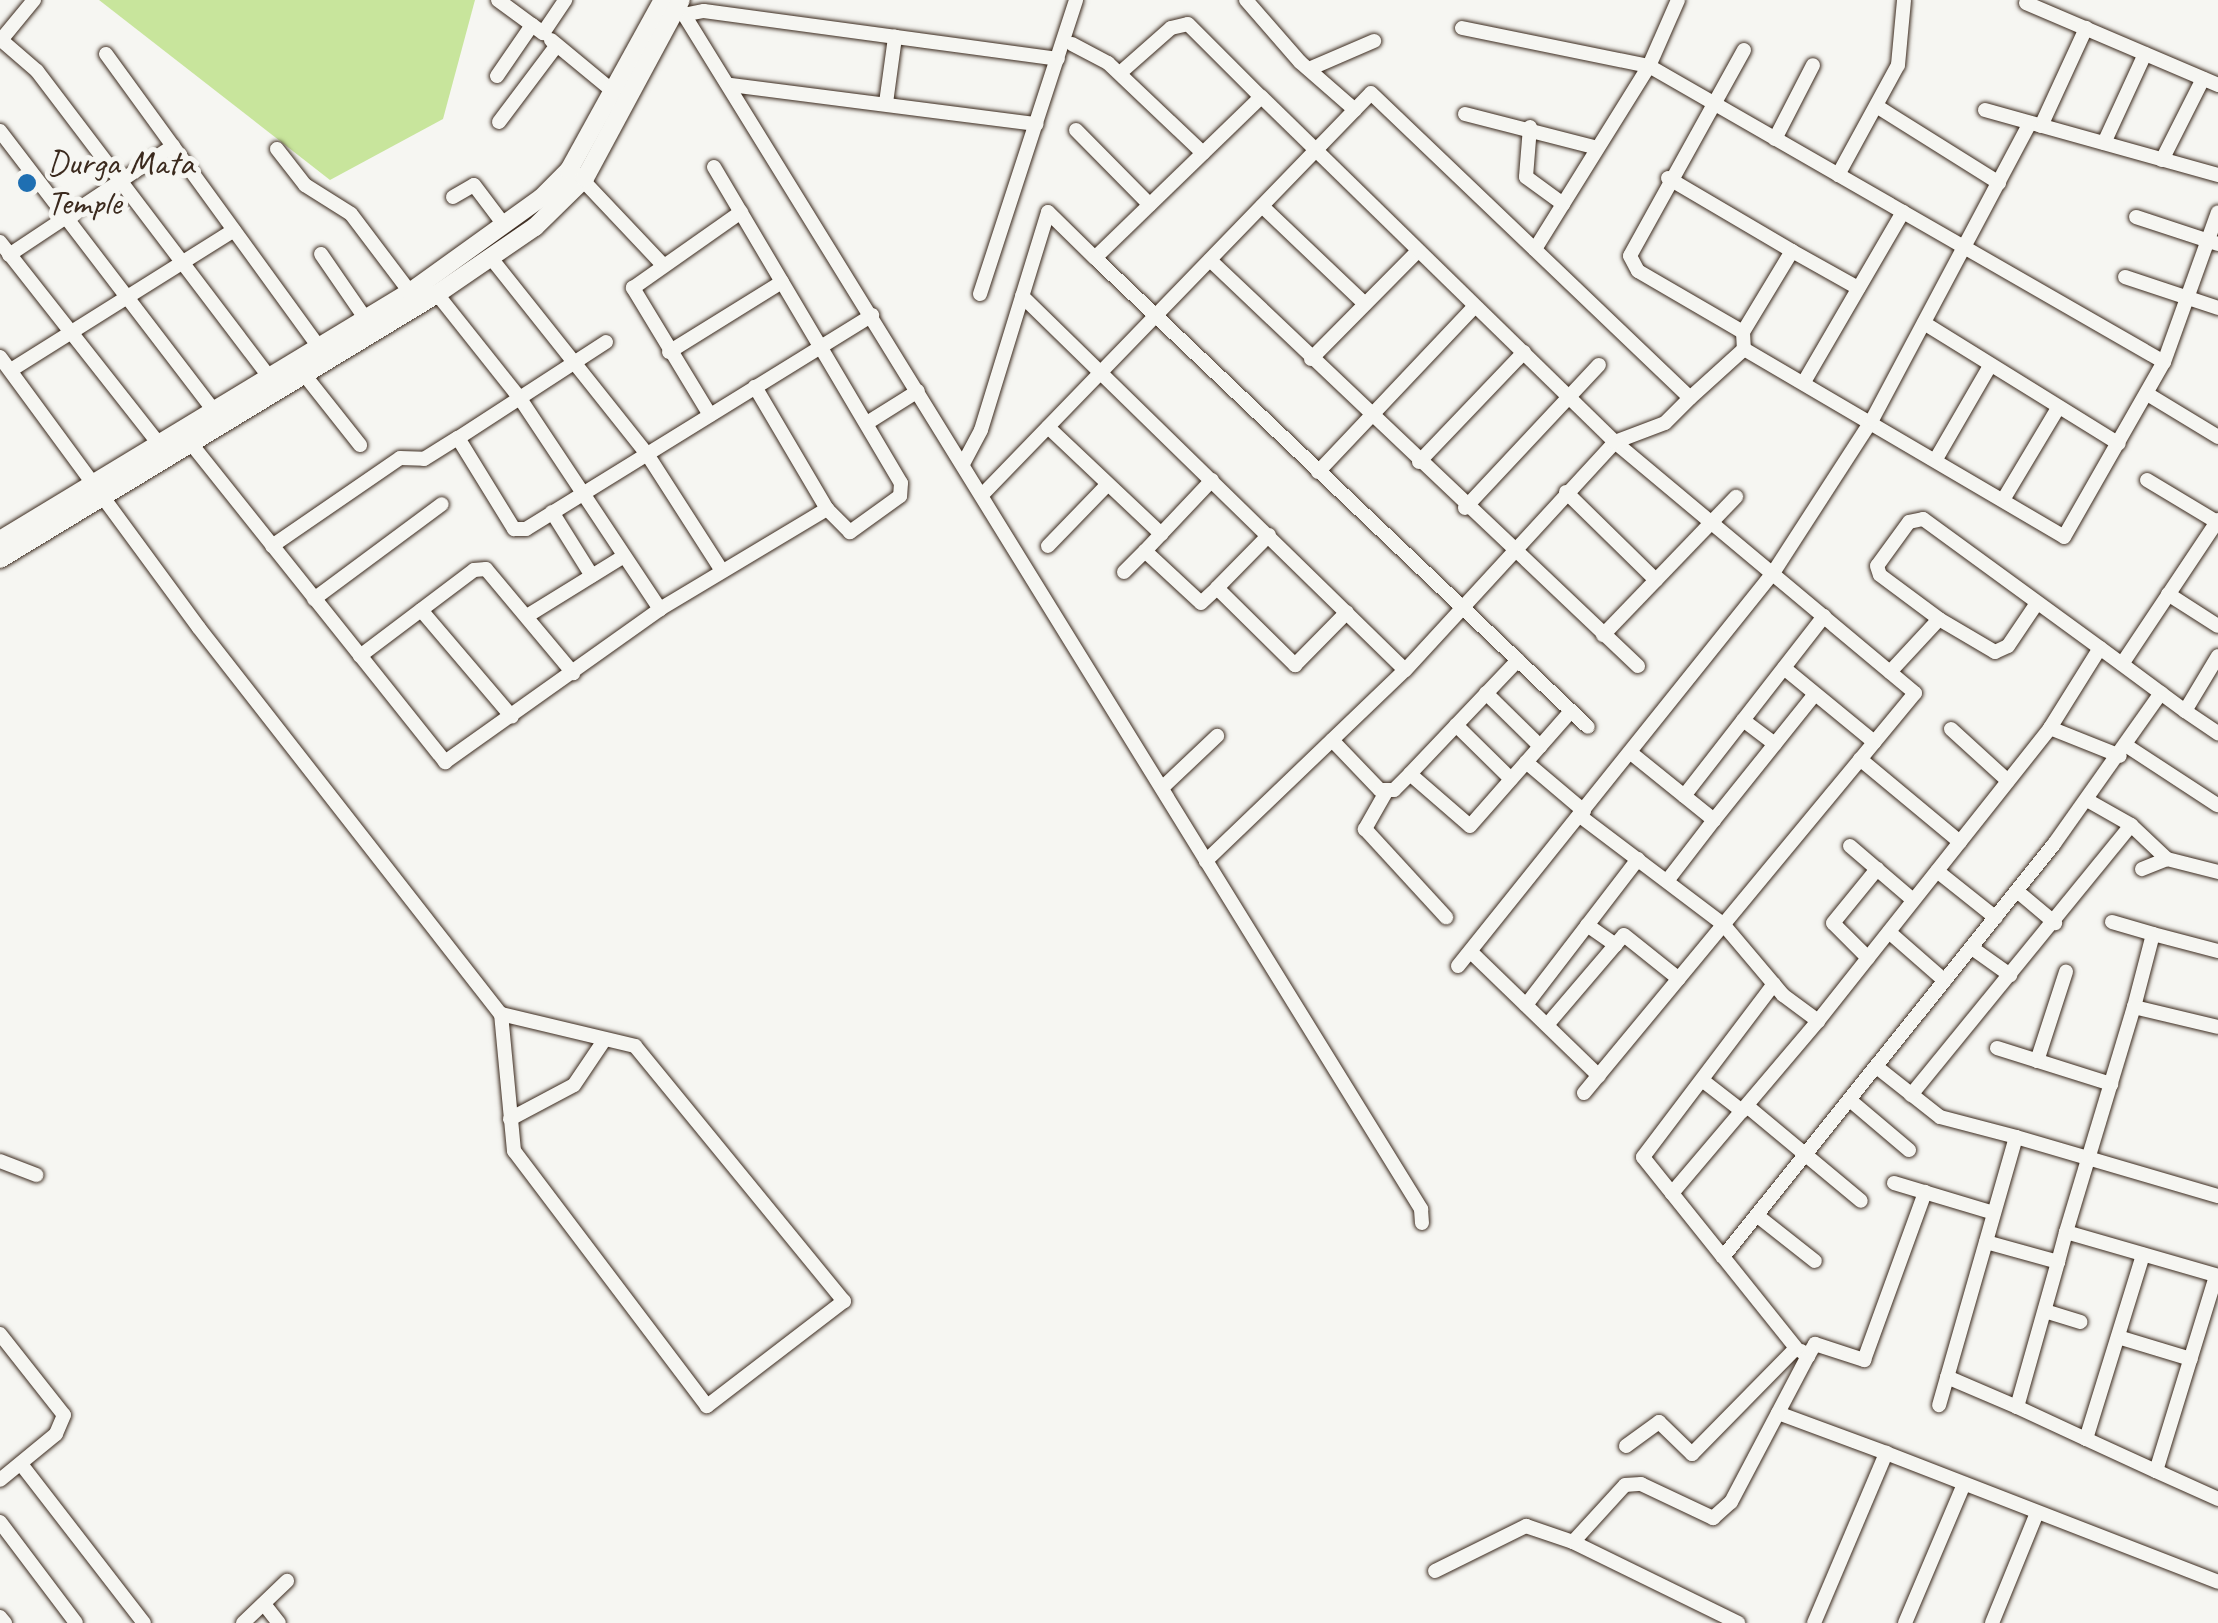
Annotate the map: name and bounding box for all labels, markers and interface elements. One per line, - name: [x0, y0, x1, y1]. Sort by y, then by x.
- place label: Durga Mata Temple: [47, 142, 194, 224]
- marker: Durga Mata Temple: [16, 172, 38, 194]

